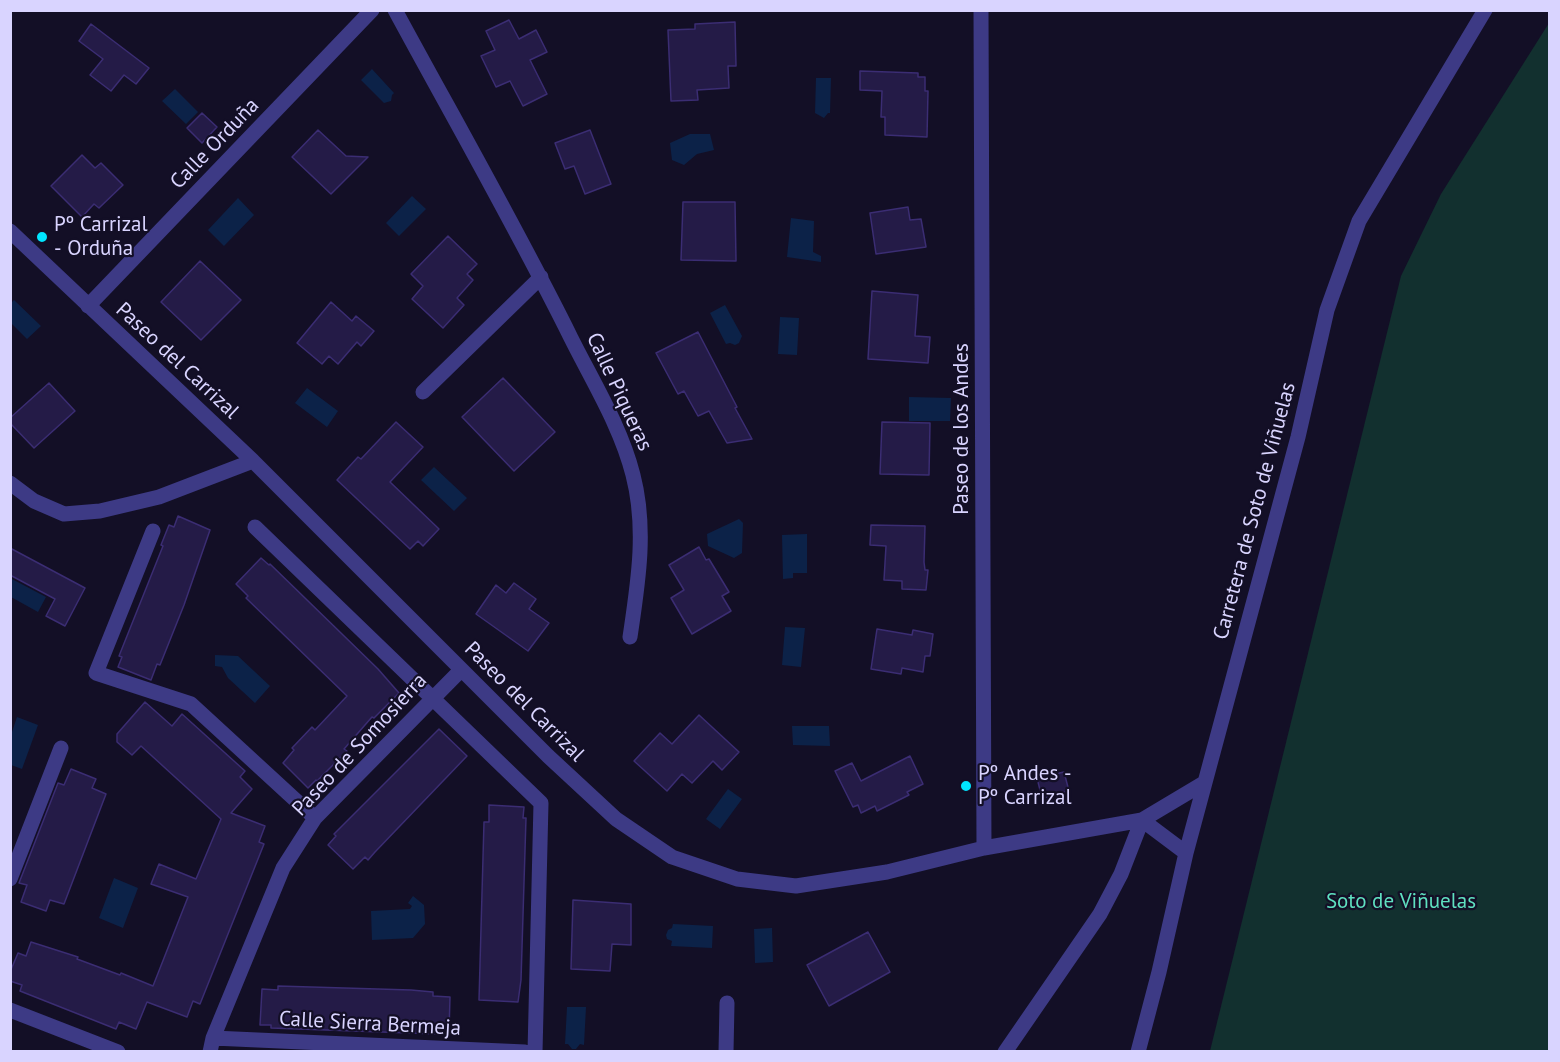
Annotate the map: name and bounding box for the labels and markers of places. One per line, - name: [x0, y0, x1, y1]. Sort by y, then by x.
- place label: Pº Carrizal - Orduña: [54, 212, 148, 262]
- marker: Pº Carrizal - Orduña: [35, 230, 49, 244]
- place label: Pº Andes - Pº Carrizal: [978, 761, 1072, 811]
- marker: Pº Andes - Pº Carrizal: [959, 779, 973, 793]

